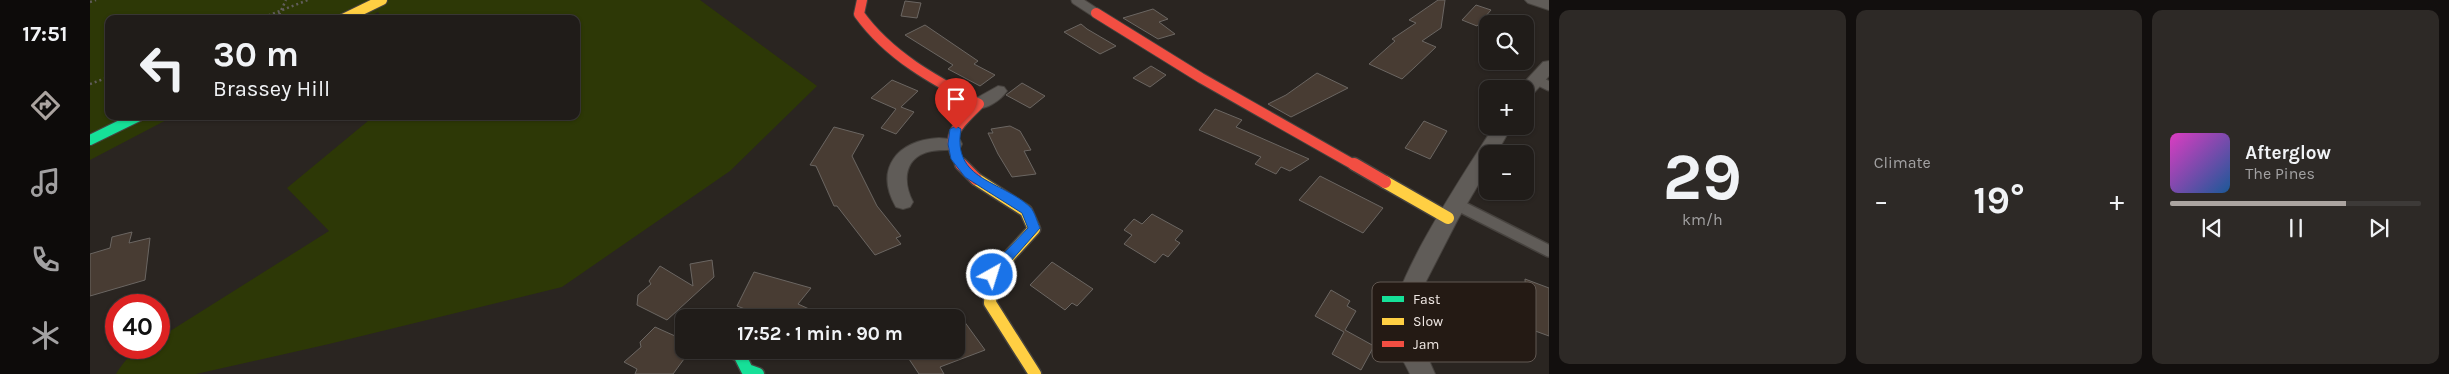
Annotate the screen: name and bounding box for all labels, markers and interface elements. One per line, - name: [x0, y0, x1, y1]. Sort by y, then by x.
- map controls: [1479, 15, 1534, 200]
- button: search: [1479, 15, 1534, 70]
- text: 17:51: [22, 21, 68, 47]
- text: 30 m: [213, 34, 299, 75]
- icon: left: [130, 35, 195, 100]
- text: Brassey Hill: [213, 76, 330, 102]
- pin: [935, 78, 977, 129]
- button: +: [1479, 80, 1534, 135]
- icon: arrive: [942, 85, 970, 113]
- icon: directions: [28, 88, 63, 123]
- text: 29: [1663, 139, 1742, 215]
- text: Afterglow: [2245, 142, 2331, 164]
- button: −: [1479, 145, 1534, 200]
- text: Climate: [1874, 153, 1931, 172]
- text: The Pines: [2245, 164, 2315, 183]
- icon: music: [28, 165, 63, 200]
- text: 19°: [1973, 178, 2025, 223]
- text: −: [1874, 184, 1888, 217]
- text: +: [2110, 184, 2124, 217]
- text: km/h: [1682, 210, 1723, 229]
- icon: previous: [2198, 214, 2226, 242]
- icon: pause: [2282, 214, 2310, 242]
- icon: next: [2365, 214, 2393, 242]
- icon: phone: [28, 242, 63, 277]
- position arrow: [965, 248, 1017, 300]
- legend: [1372, 282, 1536, 362]
- text: Fast: [1413, 291, 1440, 308]
- speed limit sign: 40: [105, 294, 170, 359]
- text: Slow: [1413, 313, 1443, 330]
- icon: climate: [28, 318, 63, 353]
- text: 17:52 · 1 min · 90 m: [737, 323, 903, 345]
- text: Jam: [1413, 336, 1439, 353]

